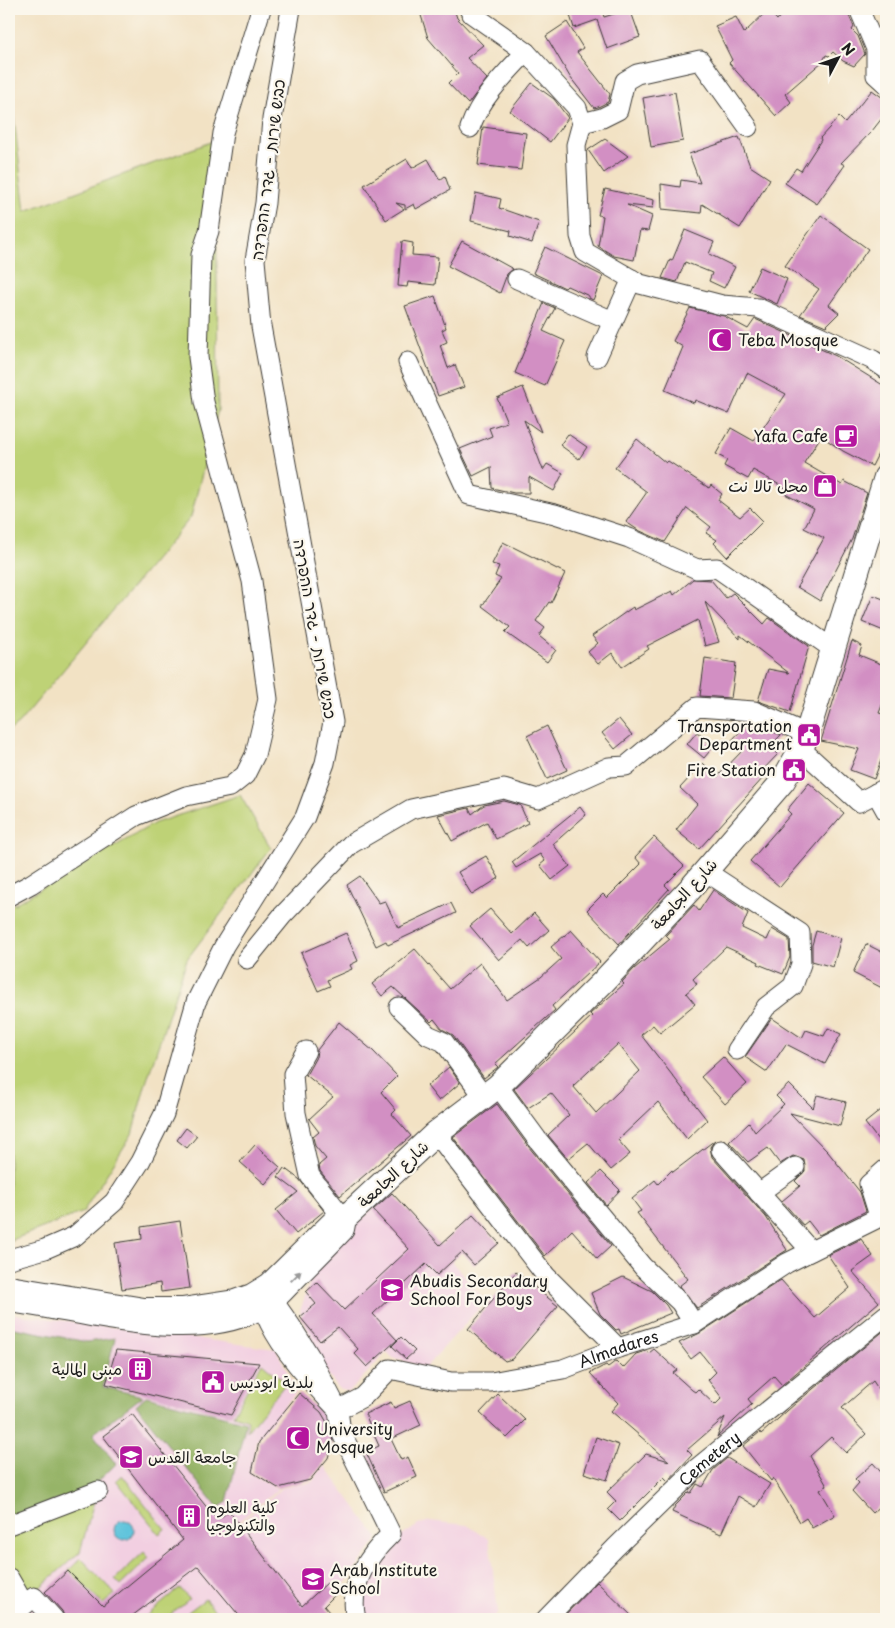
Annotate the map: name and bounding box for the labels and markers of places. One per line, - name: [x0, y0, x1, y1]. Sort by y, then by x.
- mosque icon: Teba Mosque: [707, 327, 733, 353]
- place label: Teba Mosque: [738, 327, 839, 351]
- place label: Yafa Cafe: [753, 423, 828, 447]
- cafe icon: Yafa Cafe: [833, 423, 859, 449]
- place label: محل تالا نت: [728, 473, 808, 497]
- shop icon: محل تالا نت: [812, 473, 838, 499]
- place label: Transportation Department: [677, 713, 792, 755]
- public building icon: Transportation Department: [796, 722, 822, 748]
- place label: Fire Station: [687, 757, 776, 781]
- public building icon: Fire Station: [781, 757, 807, 783]
- place label: Abudis Secondary School For Boys: [410, 1268, 548, 1310]
- school or university icon: Abudis Secondary School For Boys: [379, 1277, 405, 1303]
- place label: مبنى المالية: [52, 1356, 122, 1380]
- building icon: مبنى المالية: [127, 1356, 153, 1382]
- public building icon: بلدية ابوديس: [200, 1369, 226, 1395]
- place label: بلدية ابوديس: [230, 1369, 313, 1393]
- place label: University Mosque: [316, 1416, 393, 1458]
- mosque icon: University Mosque: [285, 1425, 311, 1451]
- school or university icon: جامعة القدس: [118, 1444, 144, 1470]
- place label: جامعة القدس: [148, 1444, 236, 1468]
- place label: كلية العلوم والتكنولوجيا: [206, 1494, 278, 1536]
- building icon: كلية العلوم والتكنولوجيا: [176, 1503, 202, 1529]
- place label: Arab Institute School: [330, 1557, 438, 1599]
- school or university icon: Arab Institute School: [300, 1566, 326, 1592]

